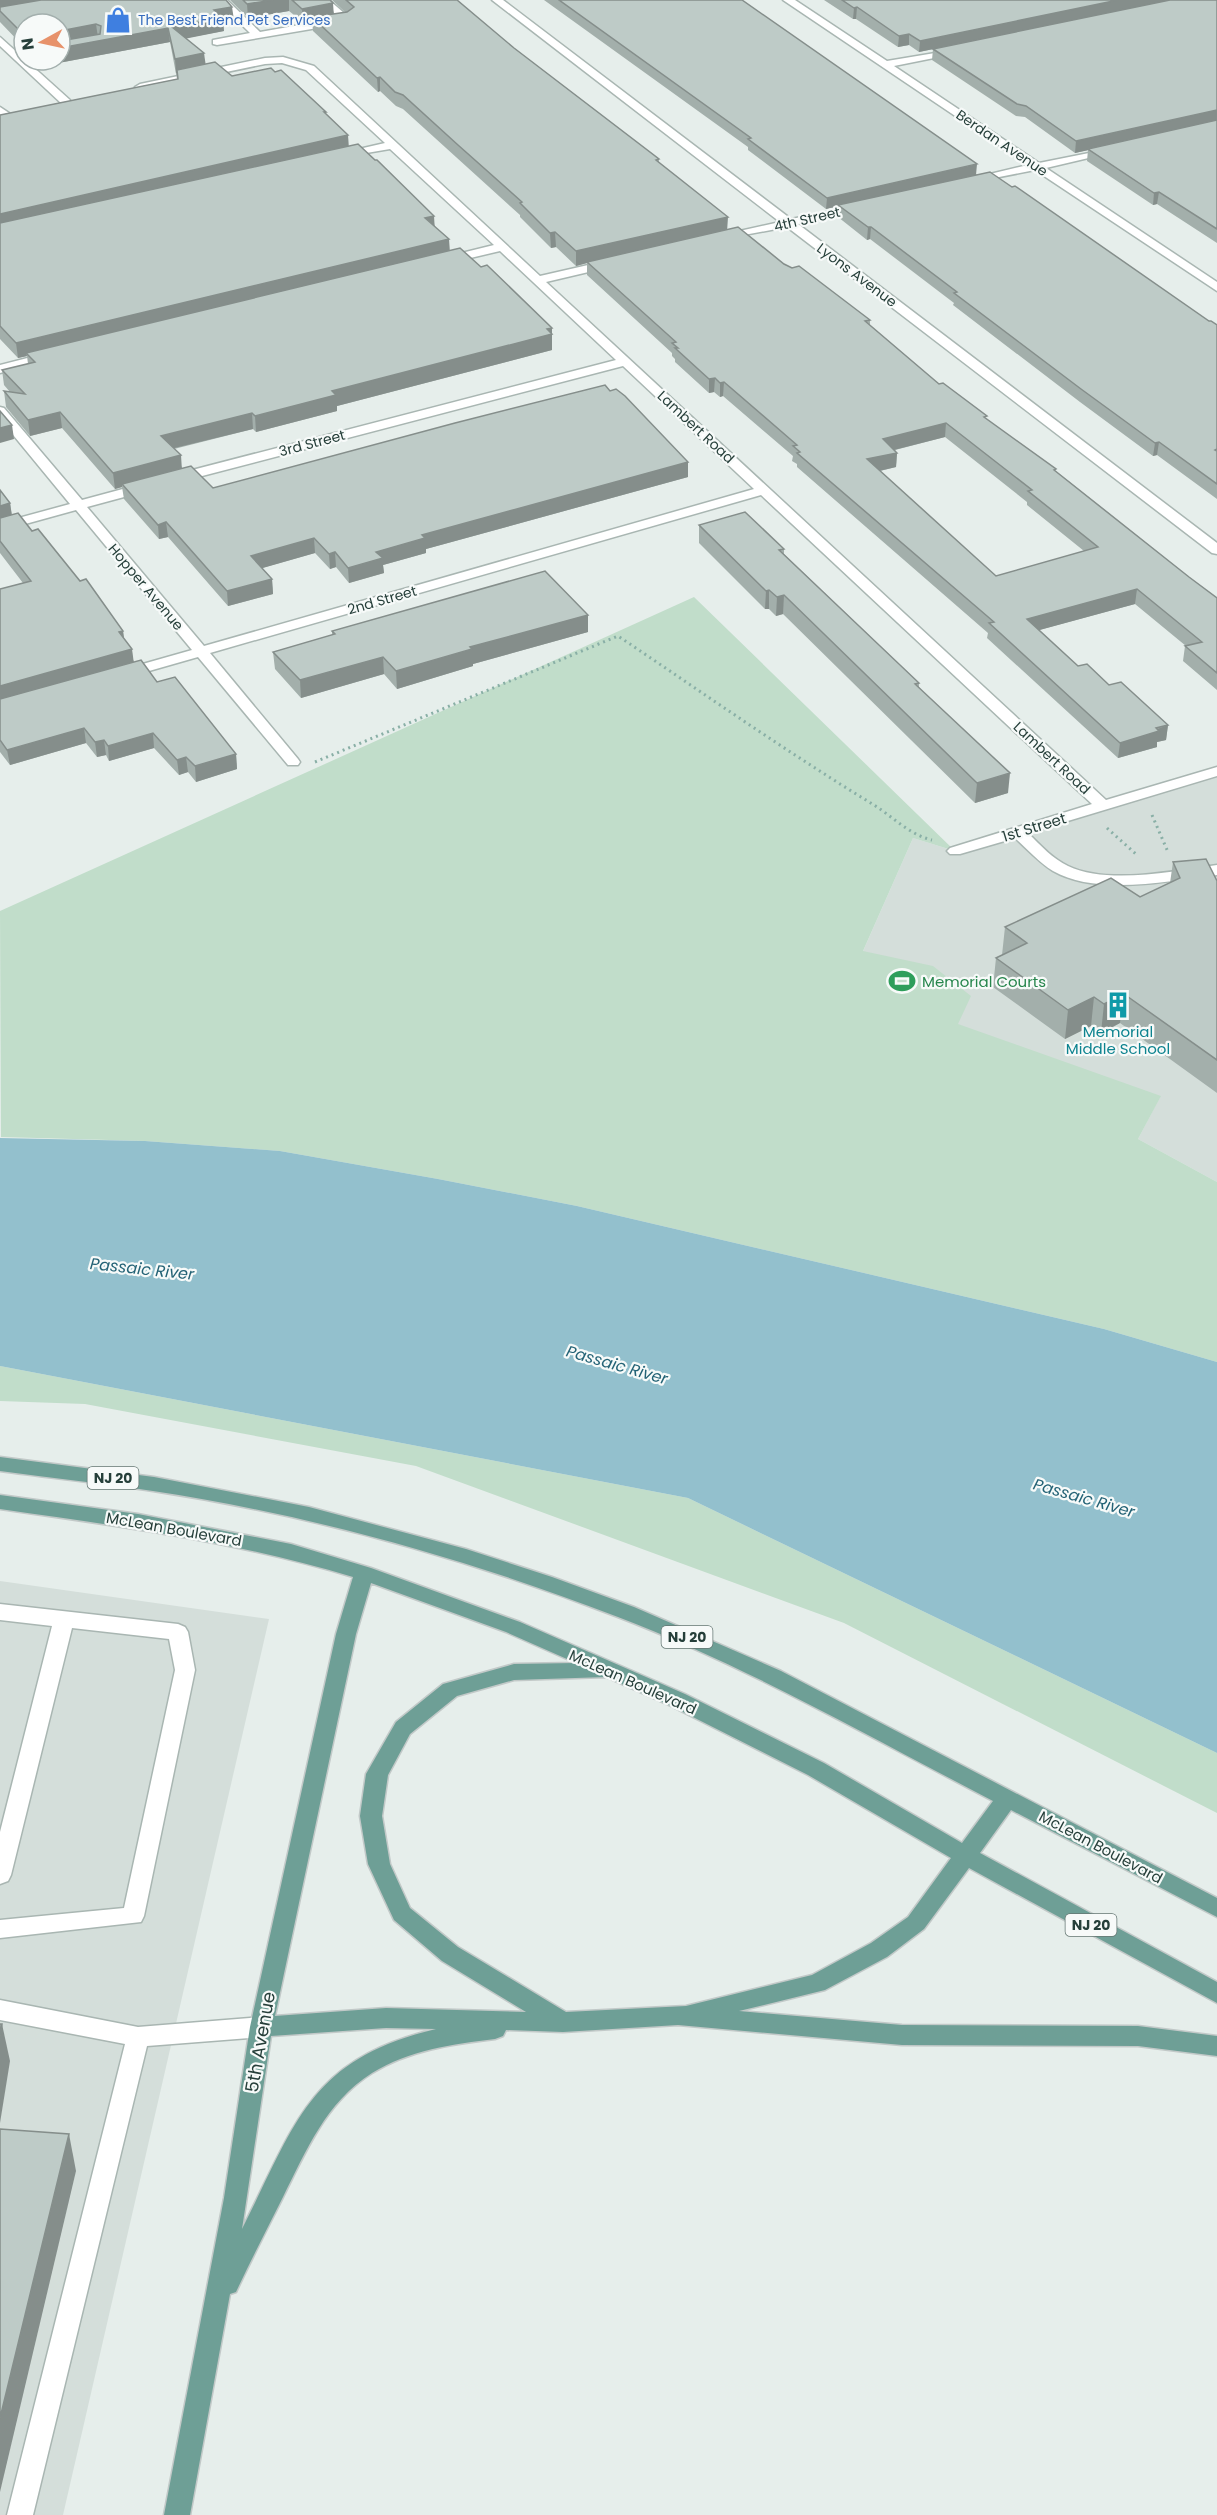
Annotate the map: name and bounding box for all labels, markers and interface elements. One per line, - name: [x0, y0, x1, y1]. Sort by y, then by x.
- shop icon: The Best Friend Pet Services: [103, 5, 133, 35]
- place label: The Best Friend Pet Services: [138, 10, 330, 30]
- north arrow: [12, 12, 72, 72]
- text: N: [15, 36, 40, 52]
- street label: Berdan Avenue: [952, 105, 1052, 181]
- street label: 4th Street: [772, 202, 842, 236]
- street label: Lyons Avenue: [813, 238, 901, 312]
- street label: Lambert Road: [653, 386, 739, 468]
- street label: 3rd Street: [277, 425, 347, 461]
- street label: Hopper Avenue: [104, 539, 189, 635]
- street label: 2nd Street: [345, 581, 419, 619]
- street label: Lambert Road: [1009, 717, 1095, 799]
- street label: 1st Street: [999, 807, 1069, 847]
- sports icon: Memorial Courts: [887, 966, 917, 996]
- place label: Memorial Courts: [922, 971, 1046, 992]
- building icon: Memorial Middle School: [1103, 990, 1133, 1020]
- place label: Memorial Middle School: [1066, 1021, 1170, 1059]
- water label: Passaic River: [89, 1252, 196, 1286]
- water label: Passaic River: [564, 1340, 671, 1391]
- road number: NJ 20: [88, 1467, 138, 1489]
- water label: Passaic River: [1031, 1473, 1138, 1524]
- street label: McLean Boulevard: [105, 1507, 243, 1551]
- road number: NJ 20: [662, 1626, 712, 1648]
- street label: McLean Boulevard: [566, 1644, 700, 1720]
- street label: McLean Boulevard: [1035, 1806, 1167, 1888]
- road number: NJ 20: [1066, 1914, 1116, 1936]
- street label: 5th Avenue: [239, 1990, 281, 2094]

